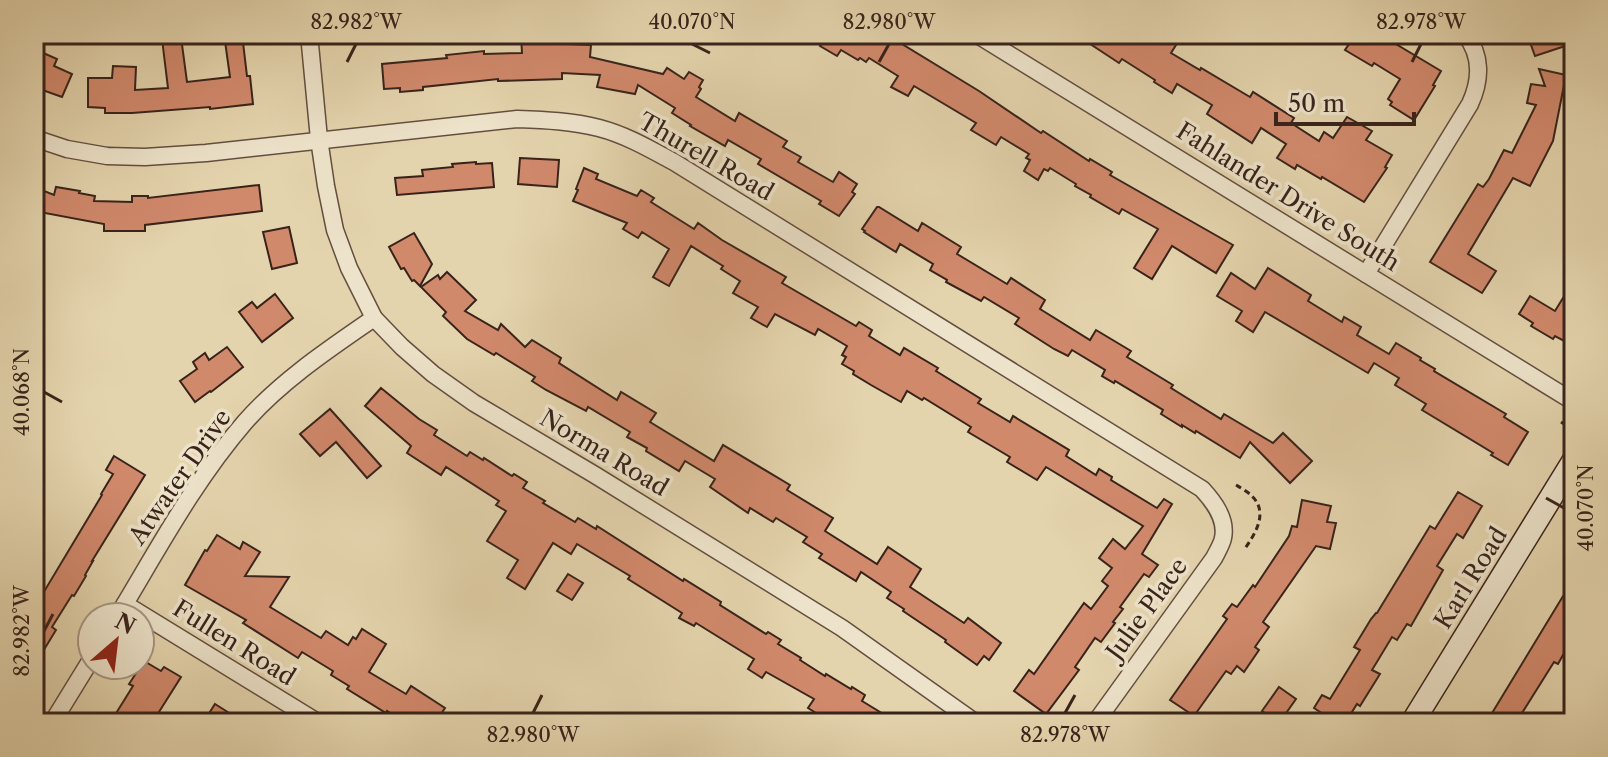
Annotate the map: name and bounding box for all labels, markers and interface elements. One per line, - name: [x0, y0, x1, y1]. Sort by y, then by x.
- text: 82.982°W: [310, 10, 403, 34]
- text: 40.070°N: [648, 10, 736, 34]
- text: 82.980°W: [843, 10, 937, 34]
- text: 82.978°W: [1376, 10, 1467, 34]
- scale bar: [1276, 76, 1414, 126]
- text: 50 m: [1288, 89, 1345, 118]
- street label: Thurell Road: [634, 106, 779, 207]
- street label: Fahlander Drive South: [1171, 116, 1405, 277]
- text: 40.068°N: [10, 348, 34, 436]
- street label: Norma Road: [535, 403, 674, 502]
- street label: Atwater Drive: [122, 404, 237, 551]
- text: 40.070°N: [1574, 464, 1598, 552]
- street label: Karl Road: [1428, 521, 1513, 634]
- street label: Julie Place: [1098, 552, 1193, 669]
- text: 82.982°W: [10, 584, 34, 677]
- street label: Fullen Road: [168, 594, 301, 692]
- north arrow: [76, 601, 156, 681]
- text: N: [110, 607, 140, 640]
- text: 82.980°W: [487, 723, 581, 747]
- text: 82.978°W: [1020, 723, 1111, 747]

